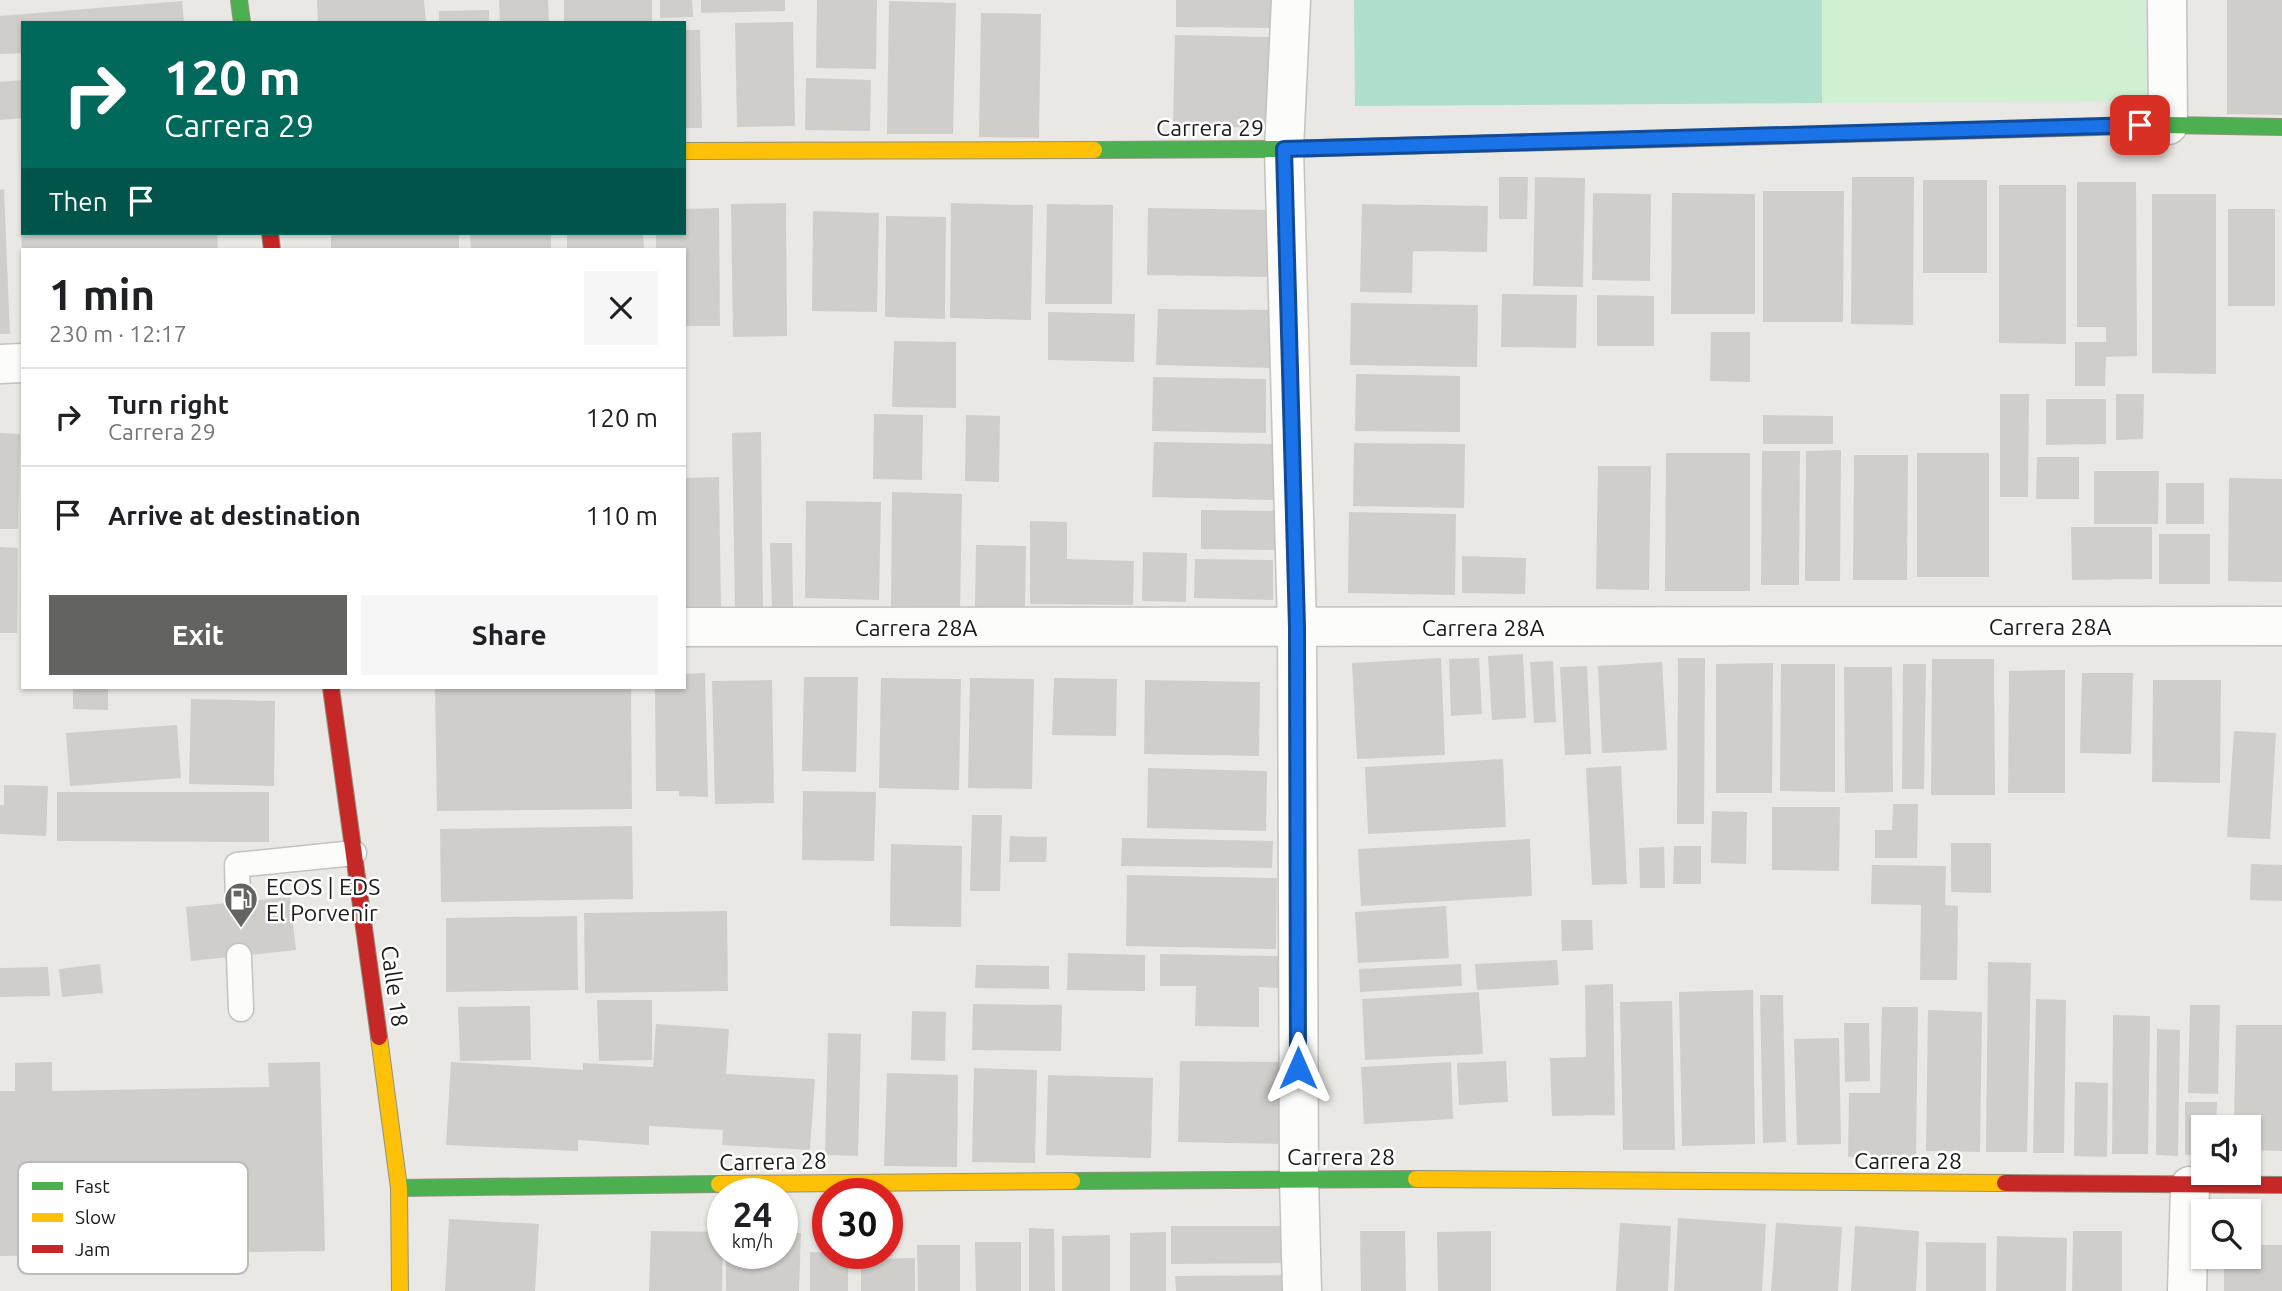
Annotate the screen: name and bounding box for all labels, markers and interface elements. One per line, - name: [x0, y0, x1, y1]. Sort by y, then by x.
- icon: right: [49, 49, 140, 140]
- text: 120 m: [164, 49, 301, 104]
- pin: [2110, 95, 2170, 155]
- icon: arrive: [2121, 106, 2159, 144]
- text: Carrera 29: [164, 107, 314, 143]
- street label: Carrera 29: [1156, 115, 1264, 140]
- icon: arrive: [122, 182, 160, 220]
- text: Then: [49, 187, 108, 216]
- text: 1 min: [49, 271, 155, 318]
- button: close: [584, 271, 658, 345]
- text: 230 m · 12:17: [49, 321, 187, 346]
- text: Turn right: [108, 390, 229, 419]
- icon: right: [49, 398, 87, 436]
- text: 120 m: [586, 403, 658, 432]
- text: Carrera 29: [108, 419, 216, 444]
- icon: arrive: [49, 496, 87, 534]
- text: Arrive at destination: [108, 501, 361, 530]
- text: 110 m: [586, 501, 658, 530]
- button: Exit: [49, 595, 347, 675]
- button: Share: [361, 595, 658, 675]
- street label: Carrera 28A: [1989, 614, 2111, 639]
- street label: Carrera 28A: [855, 615, 977, 640]
- street label: Carrera 28A: [1422, 615, 1544, 640]
- place label: ECOS | EDS El Porvenir: [266, 874, 380, 925]
- fuel station icon: ECOS | EDS El Porvenir: [222, 880, 260, 929]
- street label: Calle 18: [377, 944, 413, 1028]
- position arrow: [1261, 1031, 1335, 1105]
- map controls: [2191, 1115, 2261, 1269]
- button: sound: [2191, 1115, 2261, 1185]
- street label: Carrera 28: [1287, 1144, 1395, 1169]
- street label: Carrera 28: [719, 1148, 827, 1174]
- street label: Carrera 28: [1854, 1148, 1962, 1173]
- legend: [18, 1162, 248, 1274]
- text: Fast: [75, 1175, 110, 1197]
- speed limit sign: 30: [812, 1178, 903, 1269]
- text: 24: [733, 1194, 772, 1234]
- button: search: [2191, 1199, 2261, 1269]
- text: Slow: [75, 1206, 116, 1228]
- text: km/h: [732, 1231, 773, 1251]
- text: Jam: [75, 1238, 111, 1260]

